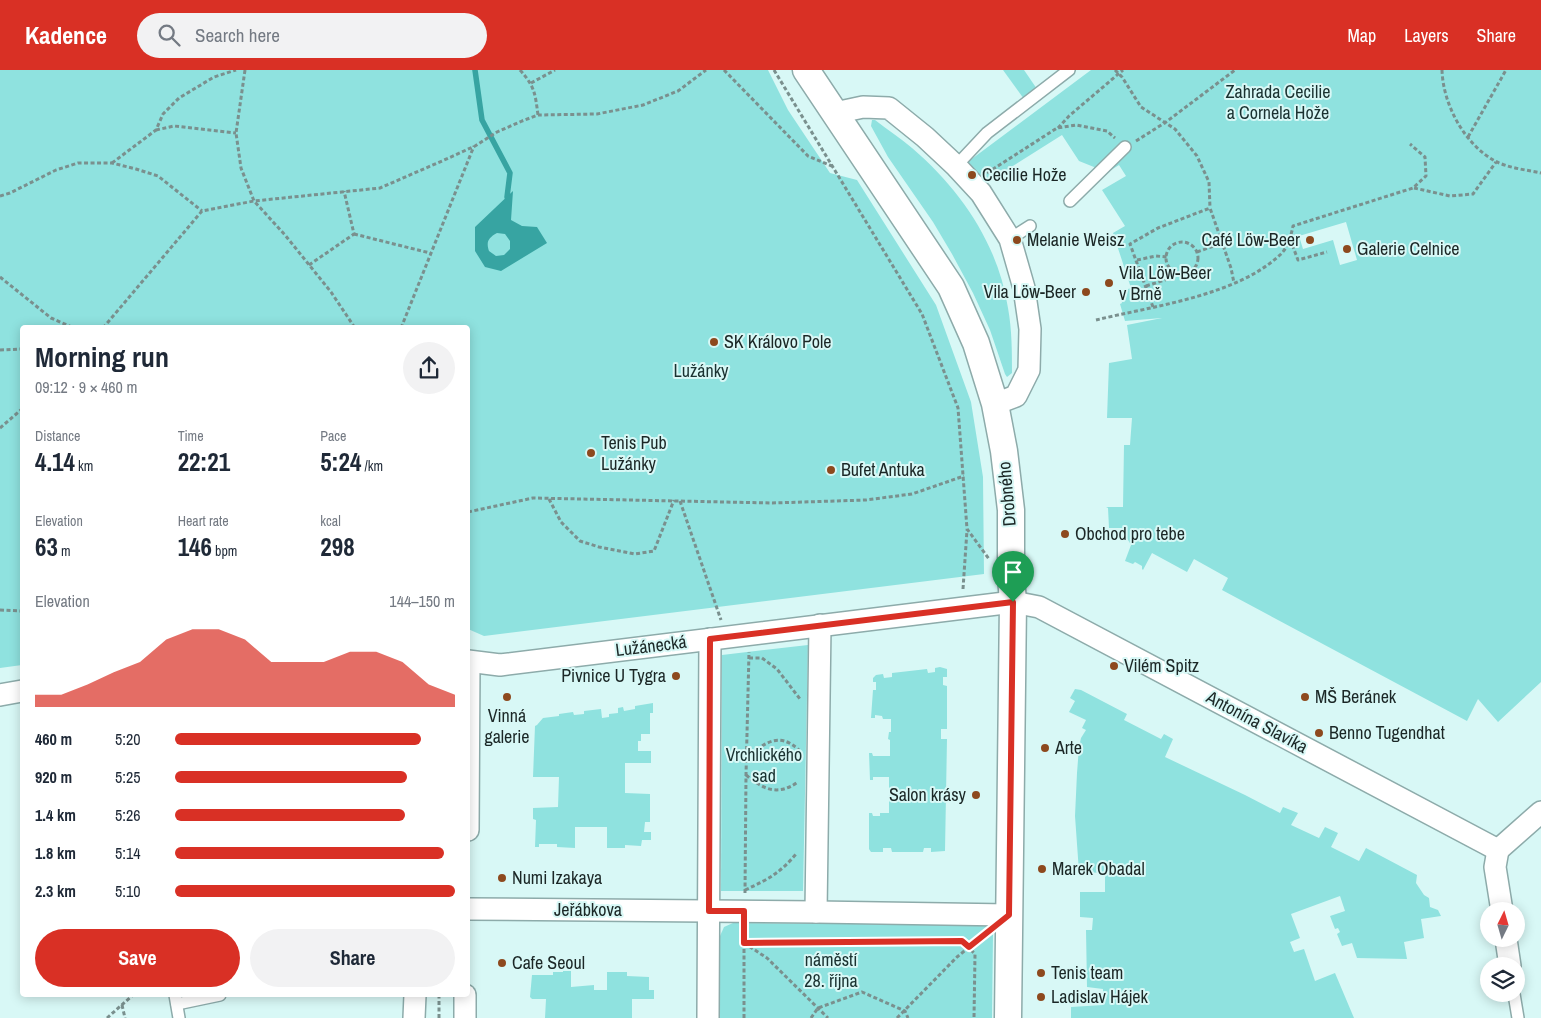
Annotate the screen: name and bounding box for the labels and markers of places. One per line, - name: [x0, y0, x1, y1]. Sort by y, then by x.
- place label: Cecilie Hože: [982, 162, 1067, 187]
- marker: Cecilie Hože: [966, 169, 978, 181]
- place label: Melanie Weisz: [1027, 227, 1124, 252]
- place label: Café Löw-Beer: [1202, 227, 1300, 252]
- marker: Melanie Weisz: [1011, 234, 1023, 246]
- marker: Café Löw-Beer: [1304, 234, 1316, 246]
- place label: Galerie Celnice: [1357, 236, 1460, 261]
- marker: Galerie Celnice: [1341, 243, 1353, 255]
- place label: Vila Löw-Beer v Brně: [1119, 260, 1212, 306]
- marker: Vila Löw-Beer v Brně: [1103, 277, 1115, 289]
- place label: Vila Löw-Beer: [984, 279, 1076, 304]
- marker: Vila Löw-Beer: [1080, 286, 1092, 298]
- place label: SK Královo Pole: [724, 329, 831, 354]
- marker: SK Královo Pole: [708, 336, 720, 348]
- place label: Tenis Pub Lužánky: [601, 430, 667, 476]
- marker: Tenis Pub Lužánky: [585, 447, 597, 459]
- place label: Bufet Antuka: [841, 457, 925, 482]
- marker: Bufet Antuka: [825, 464, 837, 476]
- place label: Obchod pro tebe: [1075, 521, 1185, 546]
- marker: Obchod pro tebe: [1059, 528, 1071, 540]
- pin: [992, 551, 1034, 602]
- place label: Vilém Spitz: [1124, 653, 1199, 678]
- marker: Vilém Spitz: [1108, 660, 1120, 672]
- place label: Pivnice U Tygra: [561, 663, 666, 688]
- marker: Pivnice U Tygra: [670, 670, 682, 682]
- place label: MŠ Beránek: [1315, 684, 1397, 709]
- marker: Vinná galerie: [501, 691, 513, 703]
- marker: MŠ Beránek: [1299, 691, 1311, 703]
- place label: Vinná galerie: [484, 703, 530, 749]
- place label: Benno Tugendhat: [1329, 720, 1445, 745]
- marker: Benno Tugendhat: [1313, 727, 1325, 739]
- place label: Arte: [1054, 735, 1082, 760]
- marker: Arte: [1039, 742, 1051, 754]
- place label: Salon krásy: [889, 782, 967, 807]
- marker: Salon krásy: [970, 789, 982, 801]
- place label: Marek Obadal: [1052, 856, 1145, 881]
- marker: Marek Obadal: [1036, 863, 1048, 875]
- place label: Numi Izakaya: [512, 865, 602, 890]
- marker: Numi Izakaya: [496, 872, 508, 884]
- place label: Cafe Seoul: [512, 950, 585, 975]
- marker: Cafe Seoul: [496, 957, 508, 969]
- place label: Tenis team: [1051, 960, 1123, 985]
- marker: Tenis team: [1035, 967, 1047, 979]
- place label: Ladislav Hájek: [1051, 984, 1148, 1009]
- marker: Ladislav Hájek: [1035, 991, 1047, 1003]

